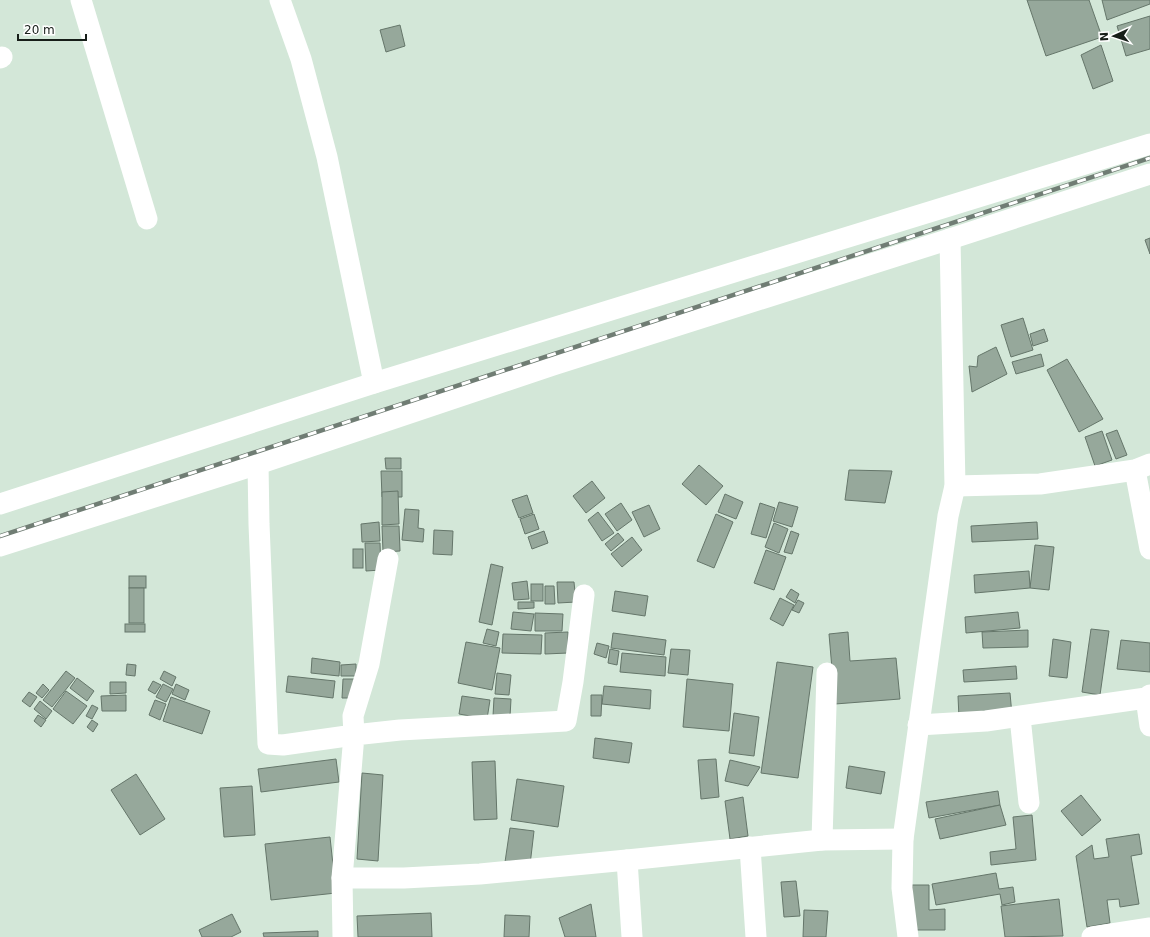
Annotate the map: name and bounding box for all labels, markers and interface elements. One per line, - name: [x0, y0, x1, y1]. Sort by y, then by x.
- scale bar: [18, 16, 86, 42]
- north arrow: [1094, 16, 1134, 56]
- text: 20 m: [24, 23, 55, 37]
- text: N: [1098, 32, 1111, 41]

